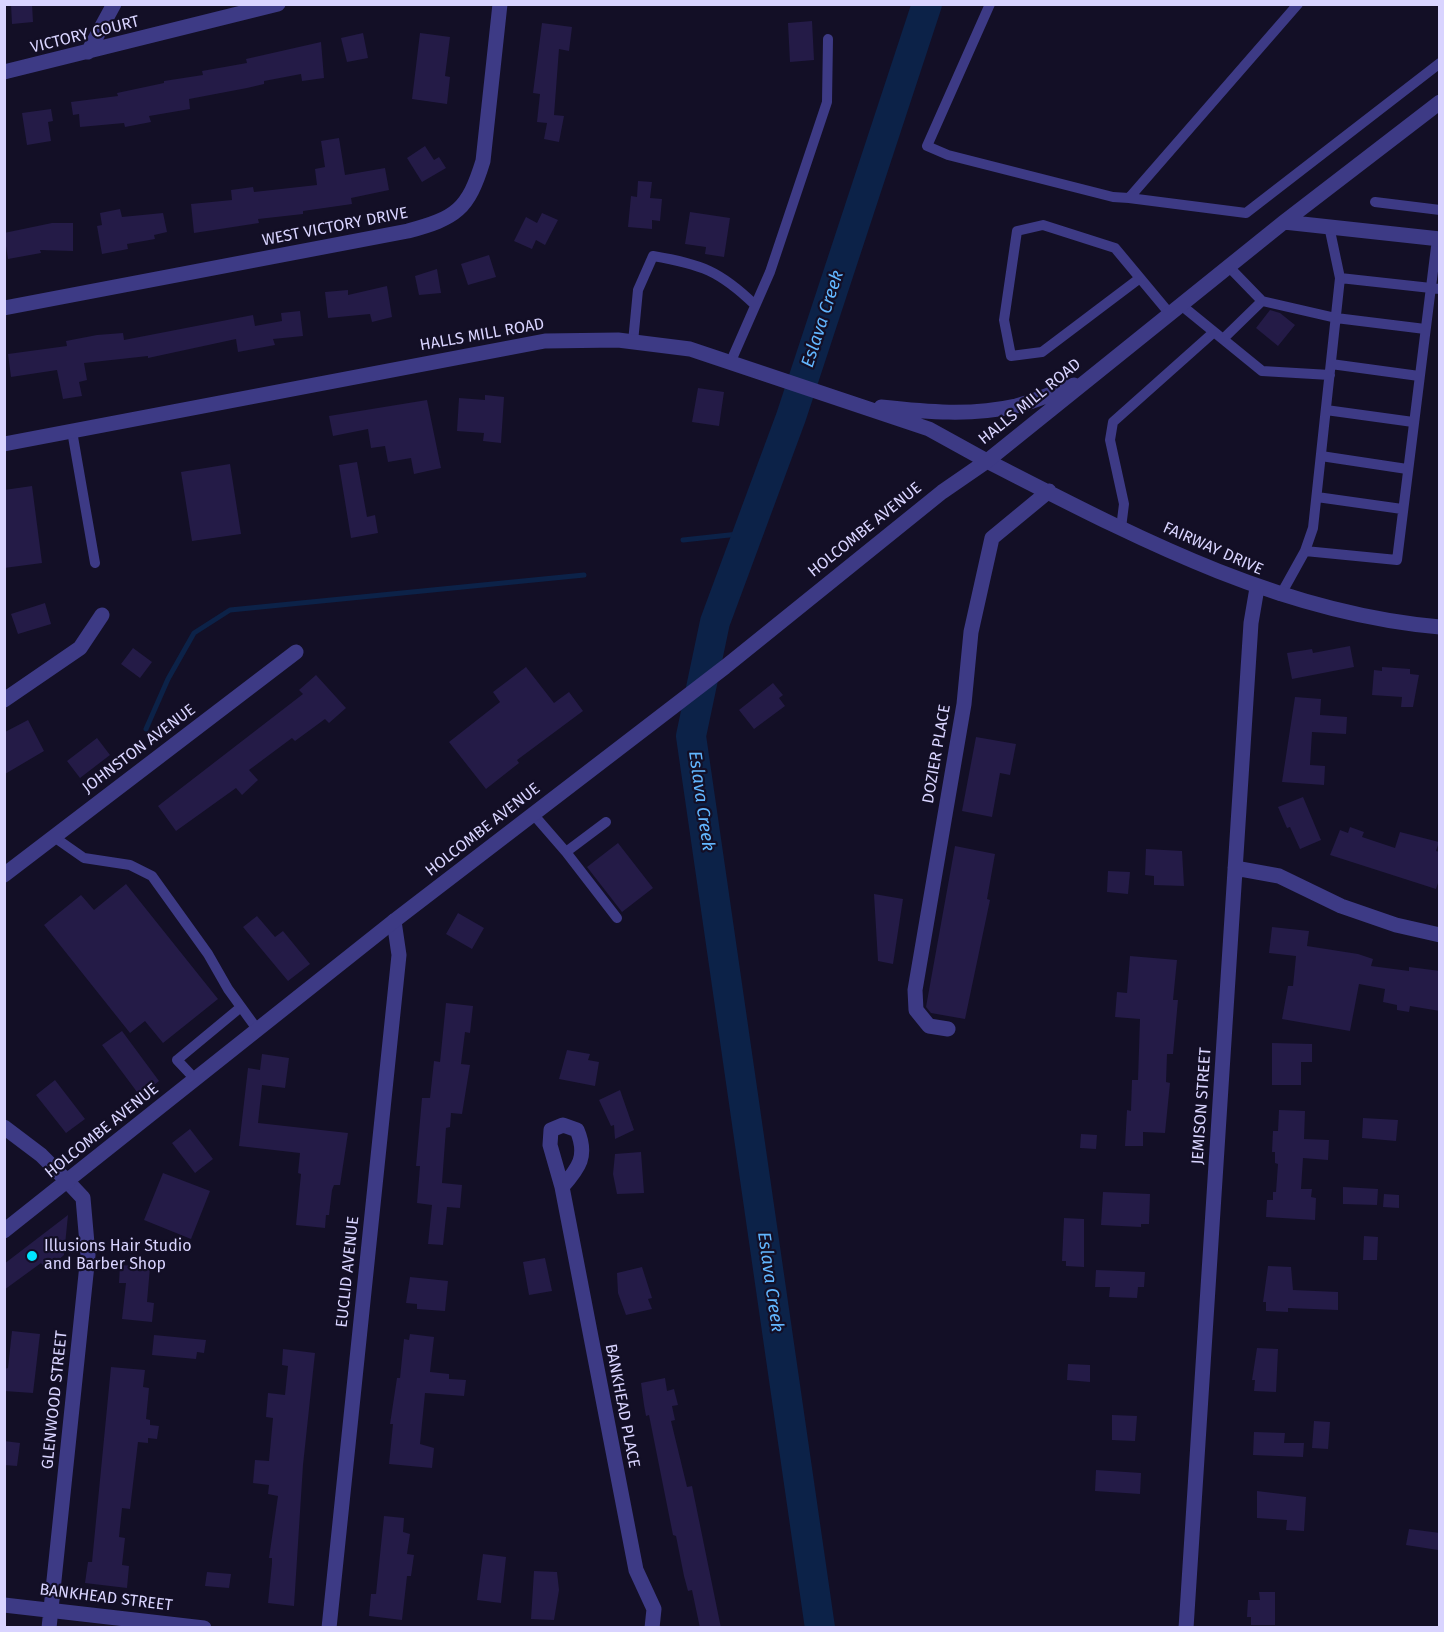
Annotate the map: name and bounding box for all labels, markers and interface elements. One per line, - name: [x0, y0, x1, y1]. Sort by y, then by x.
- street label: VICTORY COURT: [29, 12, 141, 58]
- street label: WEST VICTORY DRIVE: [260, 203, 410, 251]
- water label: Eslava Creek: [797, 268, 849, 370]
- street label: HALLS MILL ROAD: [418, 315, 546, 355]
- street label: HALLS MILL ROAD: [975, 355, 1085, 449]
- street label: HOLCOMBE AVENUE: [804, 478, 926, 582]
- street label: FAIRWAY DRIVE: [1160, 518, 1266, 580]
- street label: JOHNSTON AVENUE: [79, 700, 199, 798]
- street label: DOZIER PLACE: [919, 703, 955, 805]
- water label: Eslava Creek: [683, 750, 719, 852]
- street label: HOLCOMBE AVENUE: [422, 779, 544, 881]
- street label: JEMISON STREET: [1188, 1047, 1216, 1165]
- street label: HOLCOMBE AVENUE: [41, 1079, 163, 1183]
- street label: EUCLID AVENUE: [333, 1215, 363, 1329]
- water label: Eslava Creek: [752, 1231, 788, 1333]
- place label: Illusions Hair Studio and Barber Shop: [44, 1237, 192, 1275]
- marker: Illusions Hair Studio and Barber Shop: [25, 1249, 39, 1263]
- street label: GLENWOOD STREET: [38, 1330, 72, 1470]
- street label: BANKHEAD PLACE: [601, 1342, 643, 1470]
- street label: BANKHEAD STREET: [38, 1580, 174, 1616]

